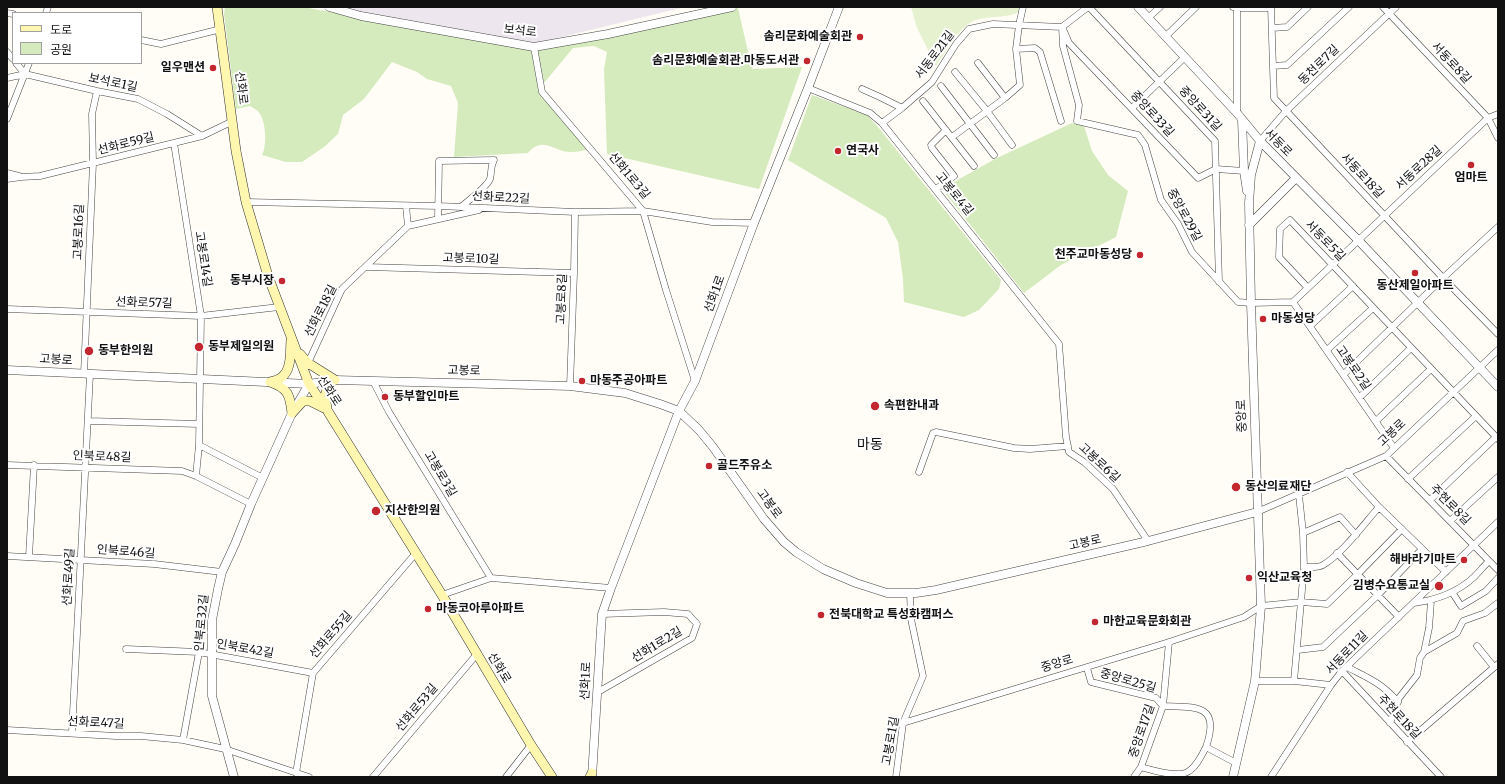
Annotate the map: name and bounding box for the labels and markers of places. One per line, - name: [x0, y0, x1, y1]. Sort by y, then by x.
- place label: 솜리문화예술회관: [764, 30, 852, 44]
- marker: 솜리문화예술회관: [855, 32, 865, 42]
- place label: 솜리문화예술회관.마동도서관: [652, 54, 799, 68]
- marker: 솜리문화예술회관.마동도서관: [802, 56, 812, 66]
- place label: 일우맨션: [161, 61, 205, 75]
- marker: 일우맨션: [208, 63, 218, 73]
- place label: 연국사: [846, 144, 879, 158]
- marker: 연국사: [833, 146, 843, 156]
- marker: 엄마트: [1466, 160, 1476, 170]
- place label: 엄마트: [1454, 171, 1488, 185]
- place label: 천주교마동성당: [1055, 248, 1132, 262]
- marker: 천주교마동성당: [1135, 250, 1145, 260]
- marker: 동산제일아파트: [1410, 268, 1420, 278]
- place label: 동부시장: [230, 274, 274, 288]
- marker: 동부시장: [277, 276, 287, 286]
- place label: 동산제일아파트: [1376, 279, 1454, 293]
- place label: 마동성당: [1271, 312, 1315, 326]
- marker: 마동성당: [1258, 314, 1268, 324]
- place label: 동부제일의원: [208, 340, 274, 354]
- marker: 동부제일의원: [193, 341, 205, 353]
- place label: 동부한의원: [98, 344, 153, 358]
- marker: 동부한의원: [83, 345, 95, 357]
- place label: 마동주공아파트: [590, 374, 667, 388]
- marker: 마동주공아파트: [577, 376, 587, 386]
- place label: 동부할인마트: [393, 390, 459, 404]
- marker: 동부할인마트: [380, 392, 390, 402]
- place label: 속편한내과: [884, 399, 939, 413]
- marker: 속편한내과: [869, 400, 881, 412]
- place label: 골드주유소: [717, 459, 772, 473]
- marker: 골드주유소: [704, 461, 714, 471]
- place label: 동산의료재단: [1245, 480, 1311, 494]
- marker: 동산의료재단: [1230, 481, 1242, 493]
- place label: 지산한의원: [385, 504, 440, 518]
- marker: 지산한의원: [370, 505, 382, 517]
- place label: 해바라기마트: [1390, 553, 1456, 567]
- marker: 해바라기마트: [1459, 555, 1469, 565]
- place label: 익산교육청: [1257, 571, 1312, 585]
- marker: 익산교육청: [1244, 573, 1254, 583]
- place label: 김병수요통교실: [1353, 579, 1430, 593]
- marker: 김병수요통교실: [1433, 580, 1445, 592]
- place label: 마동코아루아파트: [436, 602, 524, 616]
- marker: 마동코아루아파트: [423, 604, 433, 614]
- place label: 전북대학교 특성화캠퍼스: [829, 608, 953, 622]
- marker: 전북대학교 특성화캠퍼스: [816, 610, 826, 620]
- place label: 마한교육문화회관: [1103, 615, 1191, 629]
- marker: 마한교육문화회관: [1090, 617, 1100, 627]

